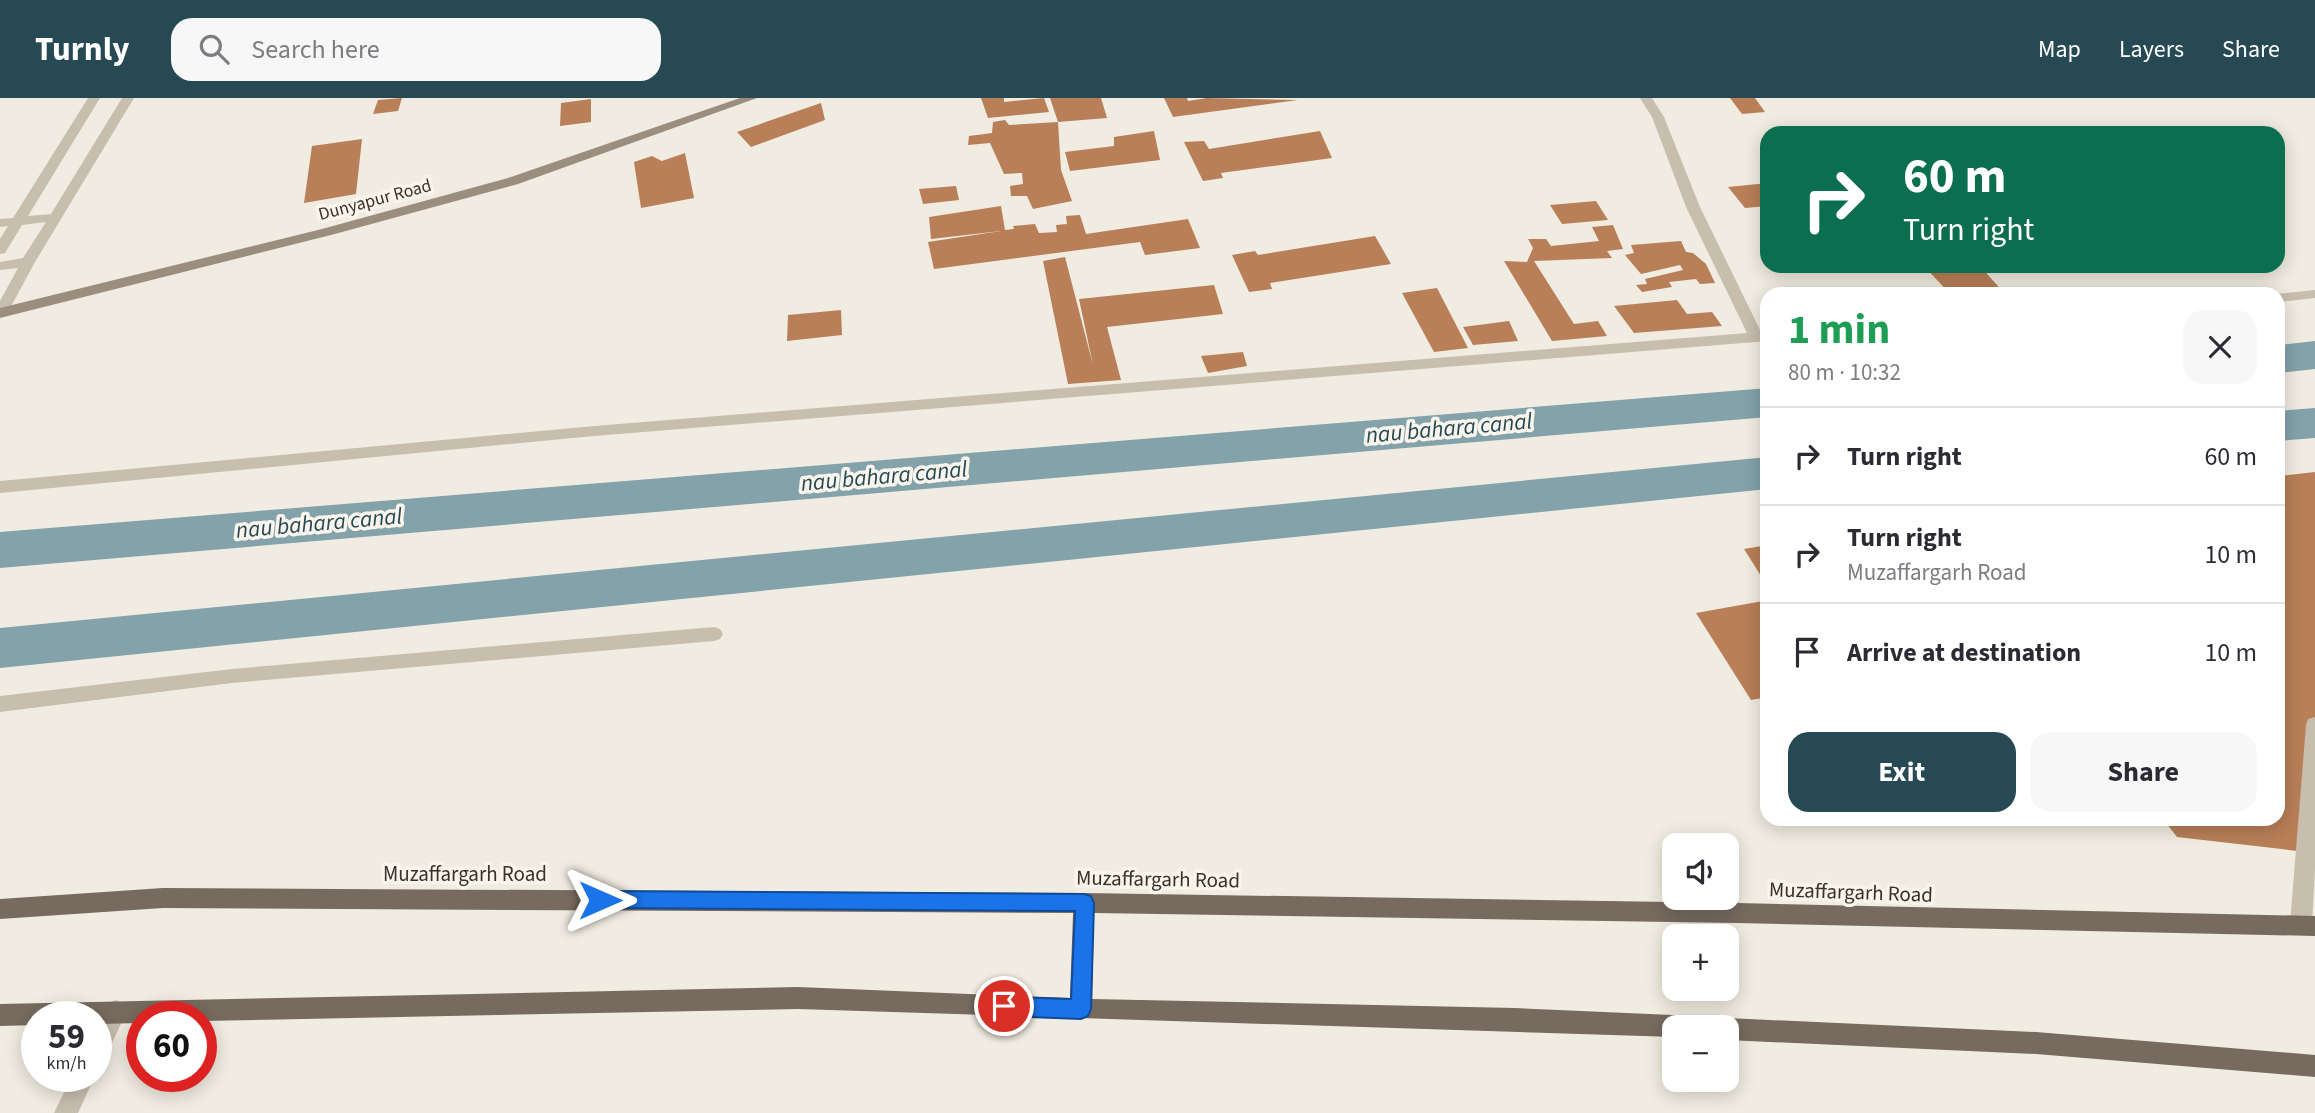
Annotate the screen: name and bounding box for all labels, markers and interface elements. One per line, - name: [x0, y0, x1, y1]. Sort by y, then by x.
- search box: [171, 18, 661, 81]
- text: Turnly: [35, 26, 129, 73]
- icon: search: [195, 30, 233, 68]
- text: Search here: [251, 31, 380, 68]
- text: Map: [2038, 32, 2081, 67]
- text: Layers: [2119, 32, 2184, 67]
- text: Share: [2222, 32, 2280, 67]
- text: 60 m: [1903, 142, 2007, 212]
- icon: right: [1788, 154, 1879, 245]
- street label: Dunyapur Road: [316, 173, 434, 227]
- text: Turn right: [1903, 207, 2034, 253]
- text: 1 min: [1788, 300, 1890, 360]
- button: close: [2183, 310, 2257, 384]
- text: 80 m · 10:32: [1788, 356, 1901, 389]
- water label: nau bahara canal: [1364, 404, 1534, 452]
- icon: right: [1788, 437, 1826, 475]
- text: Turn right: [1847, 438, 1962, 475]
- text: 60 m: [2204, 438, 2257, 475]
- water label: nau bahara canal: [799, 452, 969, 500]
- water label: nau bahara canal: [234, 499, 404, 547]
- text: Turn right: [1847, 519, 1962, 556]
- icon: right: [1788, 535, 1826, 573]
- text: 10 m: [2204, 536, 2257, 573]
- text: Muzaffargarh Road: [1847, 556, 2027, 589]
- icon: arrive: [1788, 633, 1826, 671]
- text: Arrive at destination: [1847, 634, 2081, 671]
- text: 10 m: [2204, 634, 2257, 671]
- button: Exit: [1788, 732, 2016, 812]
- button: Share: [2030, 732, 2257, 812]
- map controls: [1662, 833, 1739, 1092]
- button: sound: [1662, 833, 1739, 910]
- street label: Muzaffargarh Road: [383, 859, 547, 889]
- position arrow: [563, 863, 637, 937]
- street label: Muzaffargarh Road: [1076, 863, 1240, 895]
- street label: Muzaffargarh Road: [1769, 874, 1933, 910]
- button: +: [1662, 924, 1739, 1001]
- pin: [974, 976, 1034, 1036]
- icon: arrive: [985, 987, 1023, 1025]
- speed limit sign: 60: [126, 1001, 217, 1092]
- text: 59: [48, 1012, 85, 1062]
- button: −: [1662, 1015, 1739, 1092]
- text: km/h: [47, 1051, 86, 1076]

